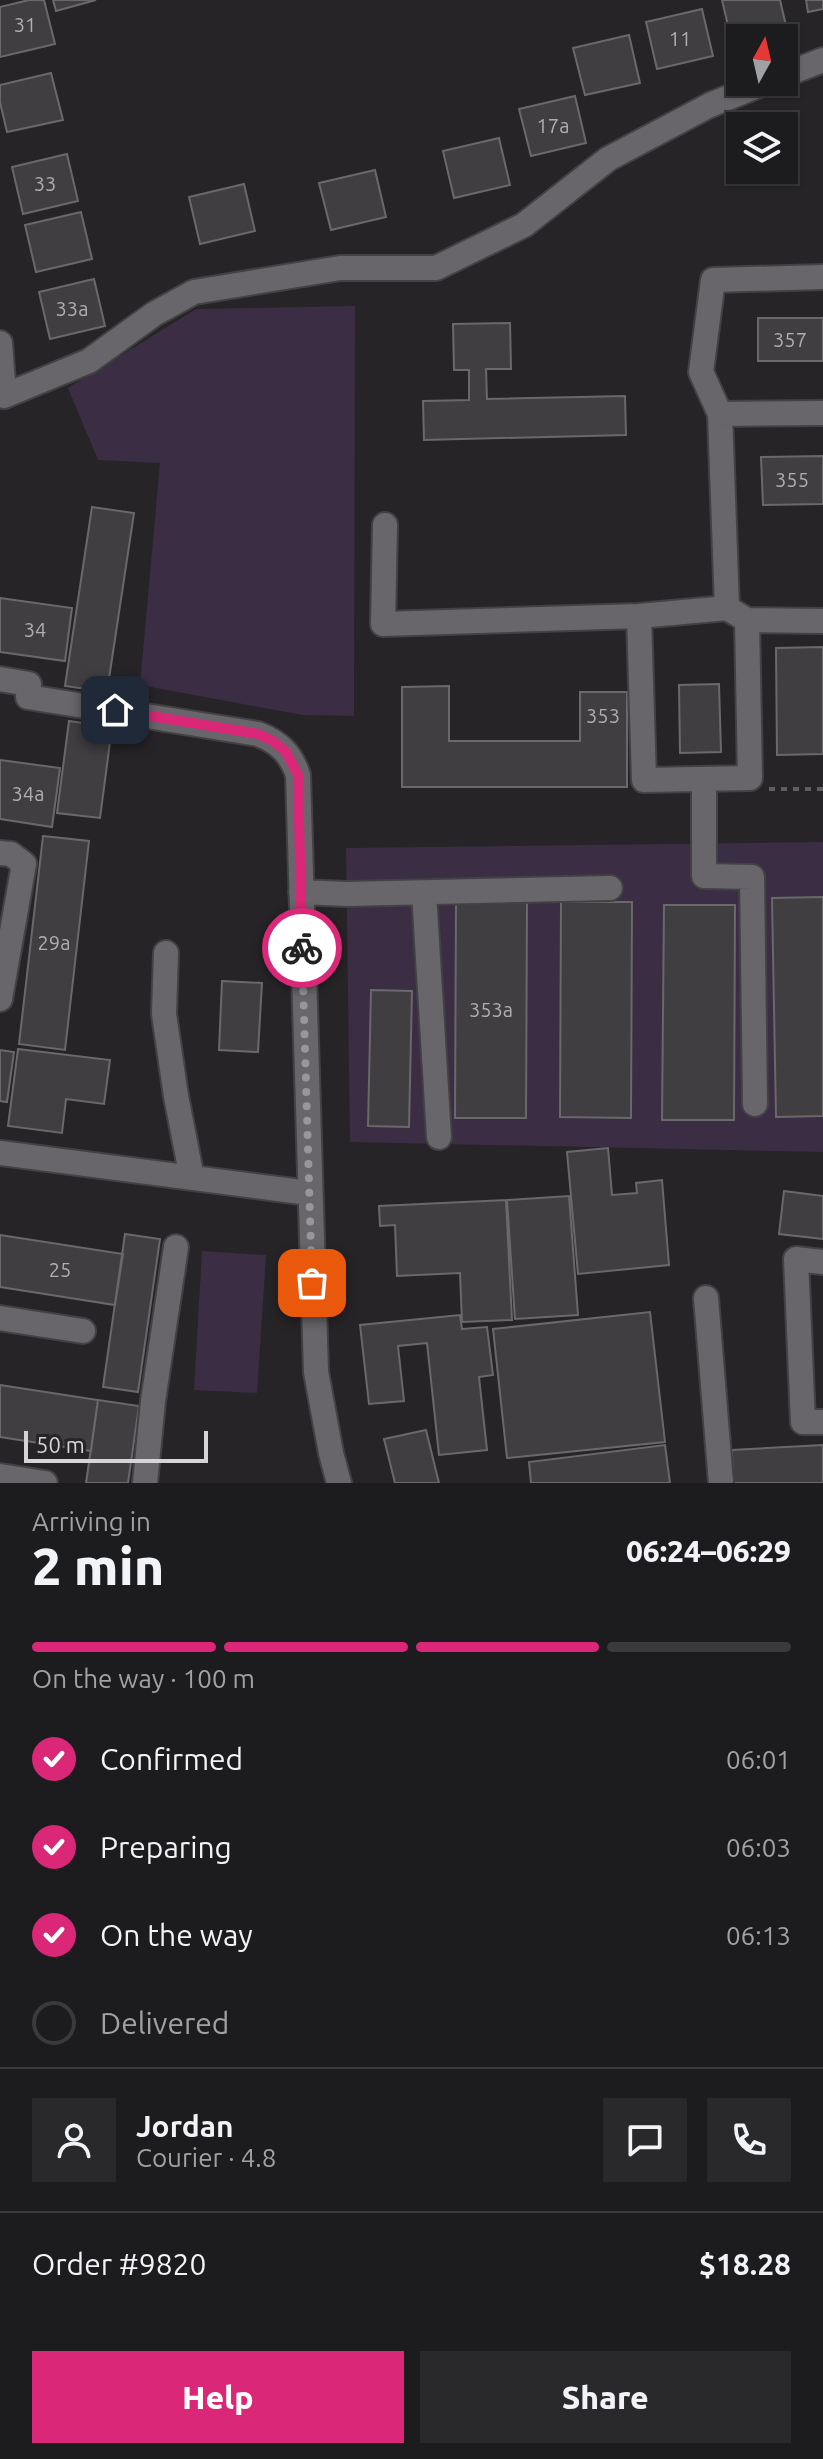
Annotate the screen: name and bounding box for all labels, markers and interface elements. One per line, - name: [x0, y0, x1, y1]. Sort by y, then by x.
- house number: 31: [14, 13, 36, 36]
- north arrow: [726, 24, 798, 96]
- map controls: [726, 24, 798, 184]
- house number: 11: [669, 27, 691, 50]
- button: layers: [726, 112, 798, 184]
- house number: 17а: [537, 114, 569, 137]
- house number: 33: [34, 172, 56, 195]
- house number: 33а: [56, 297, 88, 320]
- house number: 357: [773, 328, 807, 351]
- house number: 355: [775, 468, 809, 491]
- house number: 34: [24, 618, 46, 641]
- pin: [81, 676, 149, 744]
- icon: home: [93, 688, 137, 732]
- house number: 353: [586, 704, 620, 727]
- house number: 34a: [12, 782, 44, 805]
- courier: [262, 908, 342, 988]
- icon: bike: [280, 926, 324, 970]
- house number: 29а: [38, 931, 70, 954]
- house number: 353а: [469, 998, 513, 1021]
- pin: [278, 1249, 346, 1317]
- house number: 25: [49, 1258, 71, 1281]
- icon: bag: [290, 1261, 334, 1305]
- scale bar: [24, 1427, 208, 1463]
- text: 50 m: [36, 1432, 85, 1457]
- text: Arriving in: [32, 1507, 151, 1536]
- text: 06:24–06:29: [626, 1534, 791, 1568]
- text: 2 min: [32, 1537, 164, 1595]
- text: On the way · 100 m: [32, 1664, 255, 1693]
- icon: check: [32, 1737, 76, 1781]
- text: Confirmed: [100, 1742, 243, 1776]
- text: 06:01: [726, 1745, 791, 1774]
- icon: check: [32, 1825, 76, 1869]
- text: Preparing: [100, 1830, 232, 1864]
- text: 06:03: [726, 1833, 791, 1862]
- icon: check: [32, 1913, 76, 1957]
- text: On the way: [100, 1918, 253, 1952]
- text: 06:13: [726, 1921, 791, 1950]
- text: Delivered: [100, 2006, 229, 2040]
- button: person: [32, 2098, 116, 2182]
- button: chat: [603, 2098, 687, 2182]
- button: phone: [707, 2098, 791, 2182]
- text: Jordan: [136, 2109, 234, 2143]
- text: Courier · 4.8: [136, 2143, 276, 2172]
- text: Order #9820: [32, 2247, 206, 2281]
- text: $18.28: [699, 2247, 791, 2281]
- button: Help: [32, 2351, 404, 2443]
- button: Share: [420, 2351, 791, 2443]

